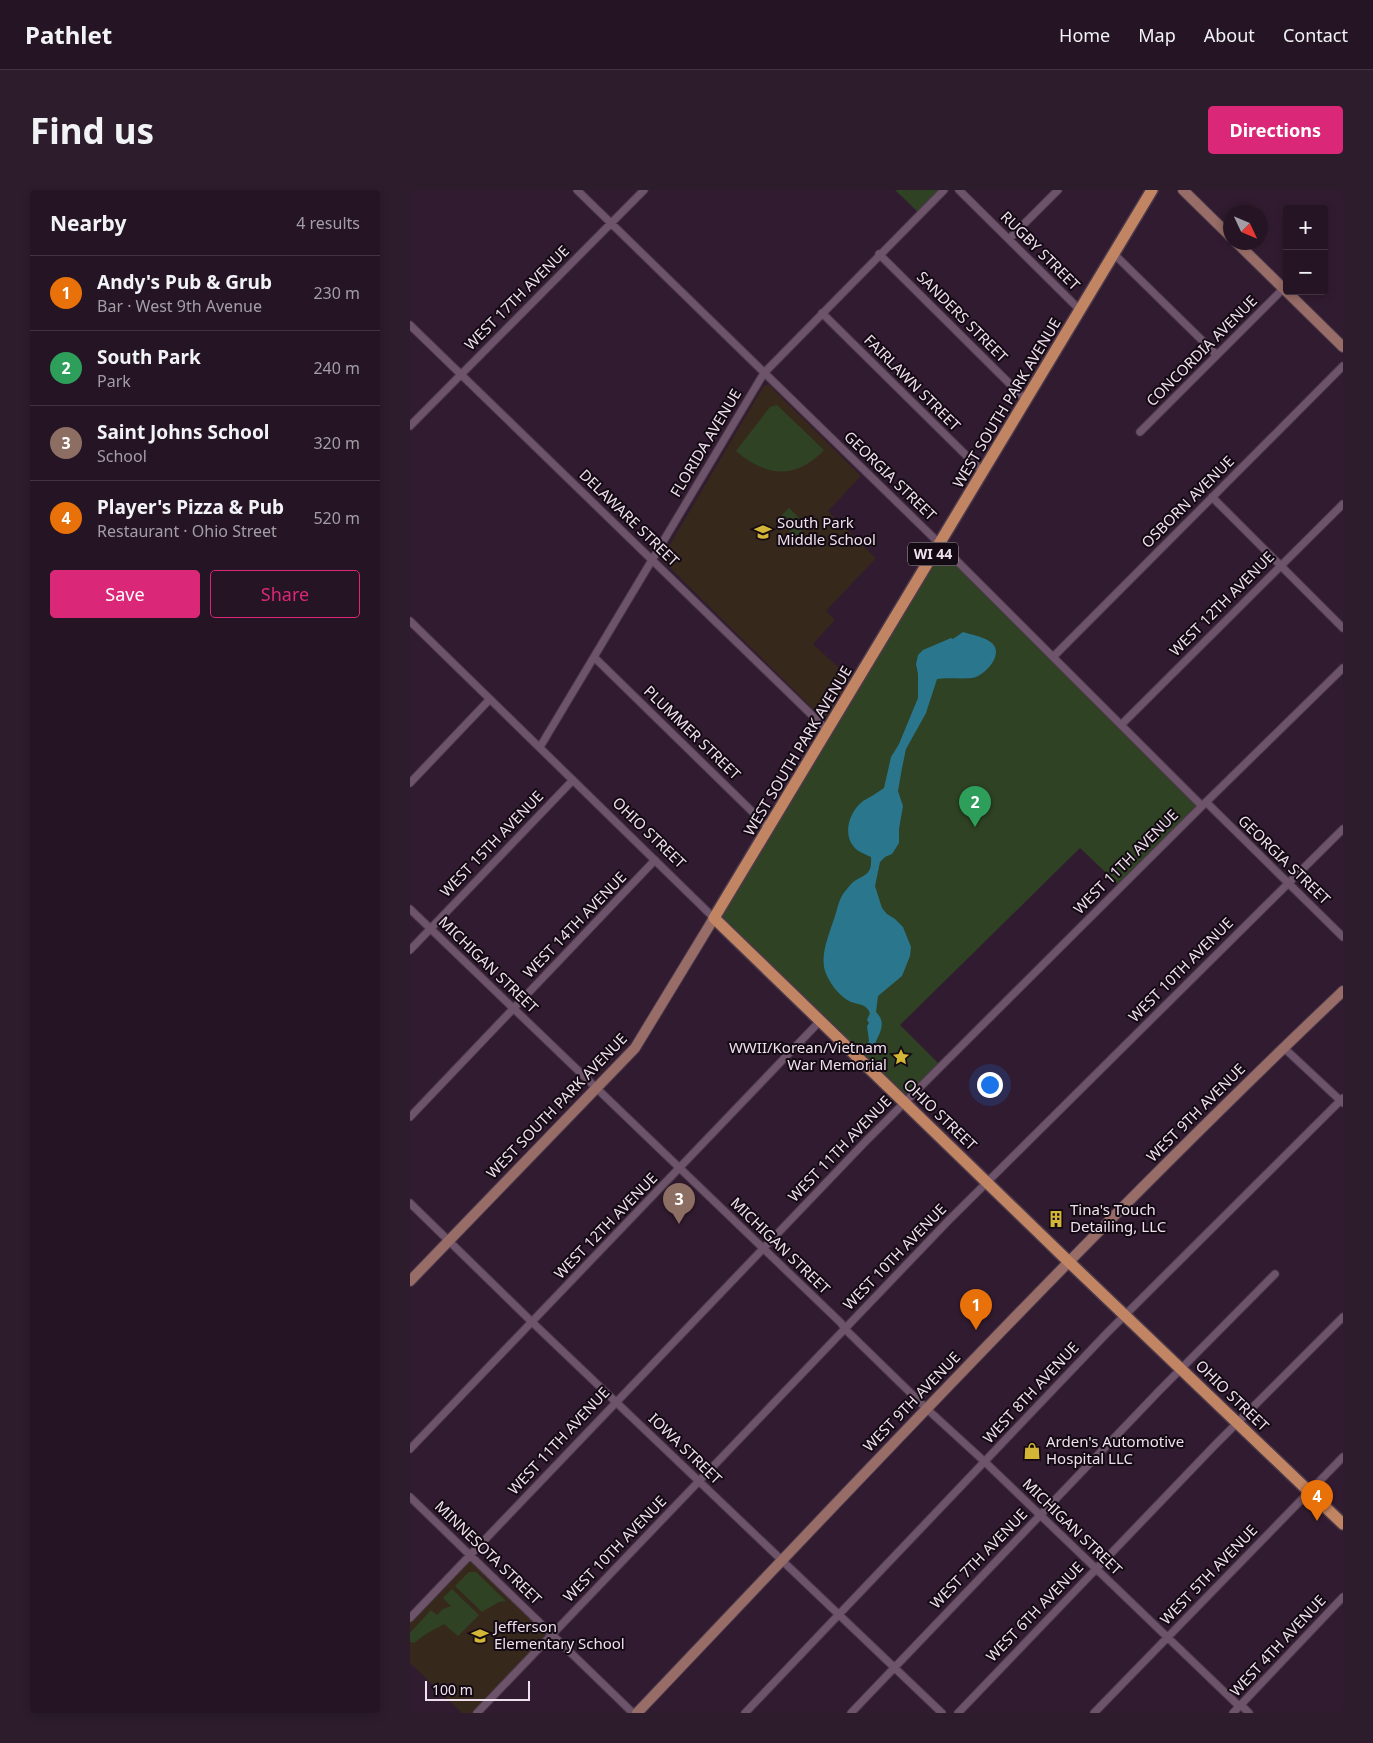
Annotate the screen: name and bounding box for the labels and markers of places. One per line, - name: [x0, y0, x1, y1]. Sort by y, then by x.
- place label: South Park Middle School: [777, 512, 876, 549]
- school or university icon: South Park Middle School: [753, 522, 773, 542]
- pin: 2: [959, 786, 991, 827]
- place label: WWII/Korean/Vietnam War Memorial: [729, 1037, 887, 1074]
- place icon: WWII/Korean/Vietnam War Memorial: [891, 1047, 911, 1067]
- pin: 3: [663, 1183, 695, 1224]
- place label: Tina's Touch Detailing, LLC: [1070, 1199, 1167, 1236]
- building icon: Tina's Touch Detailing, LLC: [1046, 1209, 1066, 1229]
- pin: 1: [960, 1289, 992, 1330]
- place label: Arden's Automotive Hospital LLC: [1046, 1431, 1184, 1468]
- shop icon: Arden's Automotive Hospital LLC: [1022, 1441, 1042, 1461]
- pin: 4: [1301, 1480, 1333, 1521]
- place label: Jefferson Elementary School: [492, 1616, 625, 1653]
- school or university icon: Jefferson Elementary School: [470, 1626, 490, 1646]

